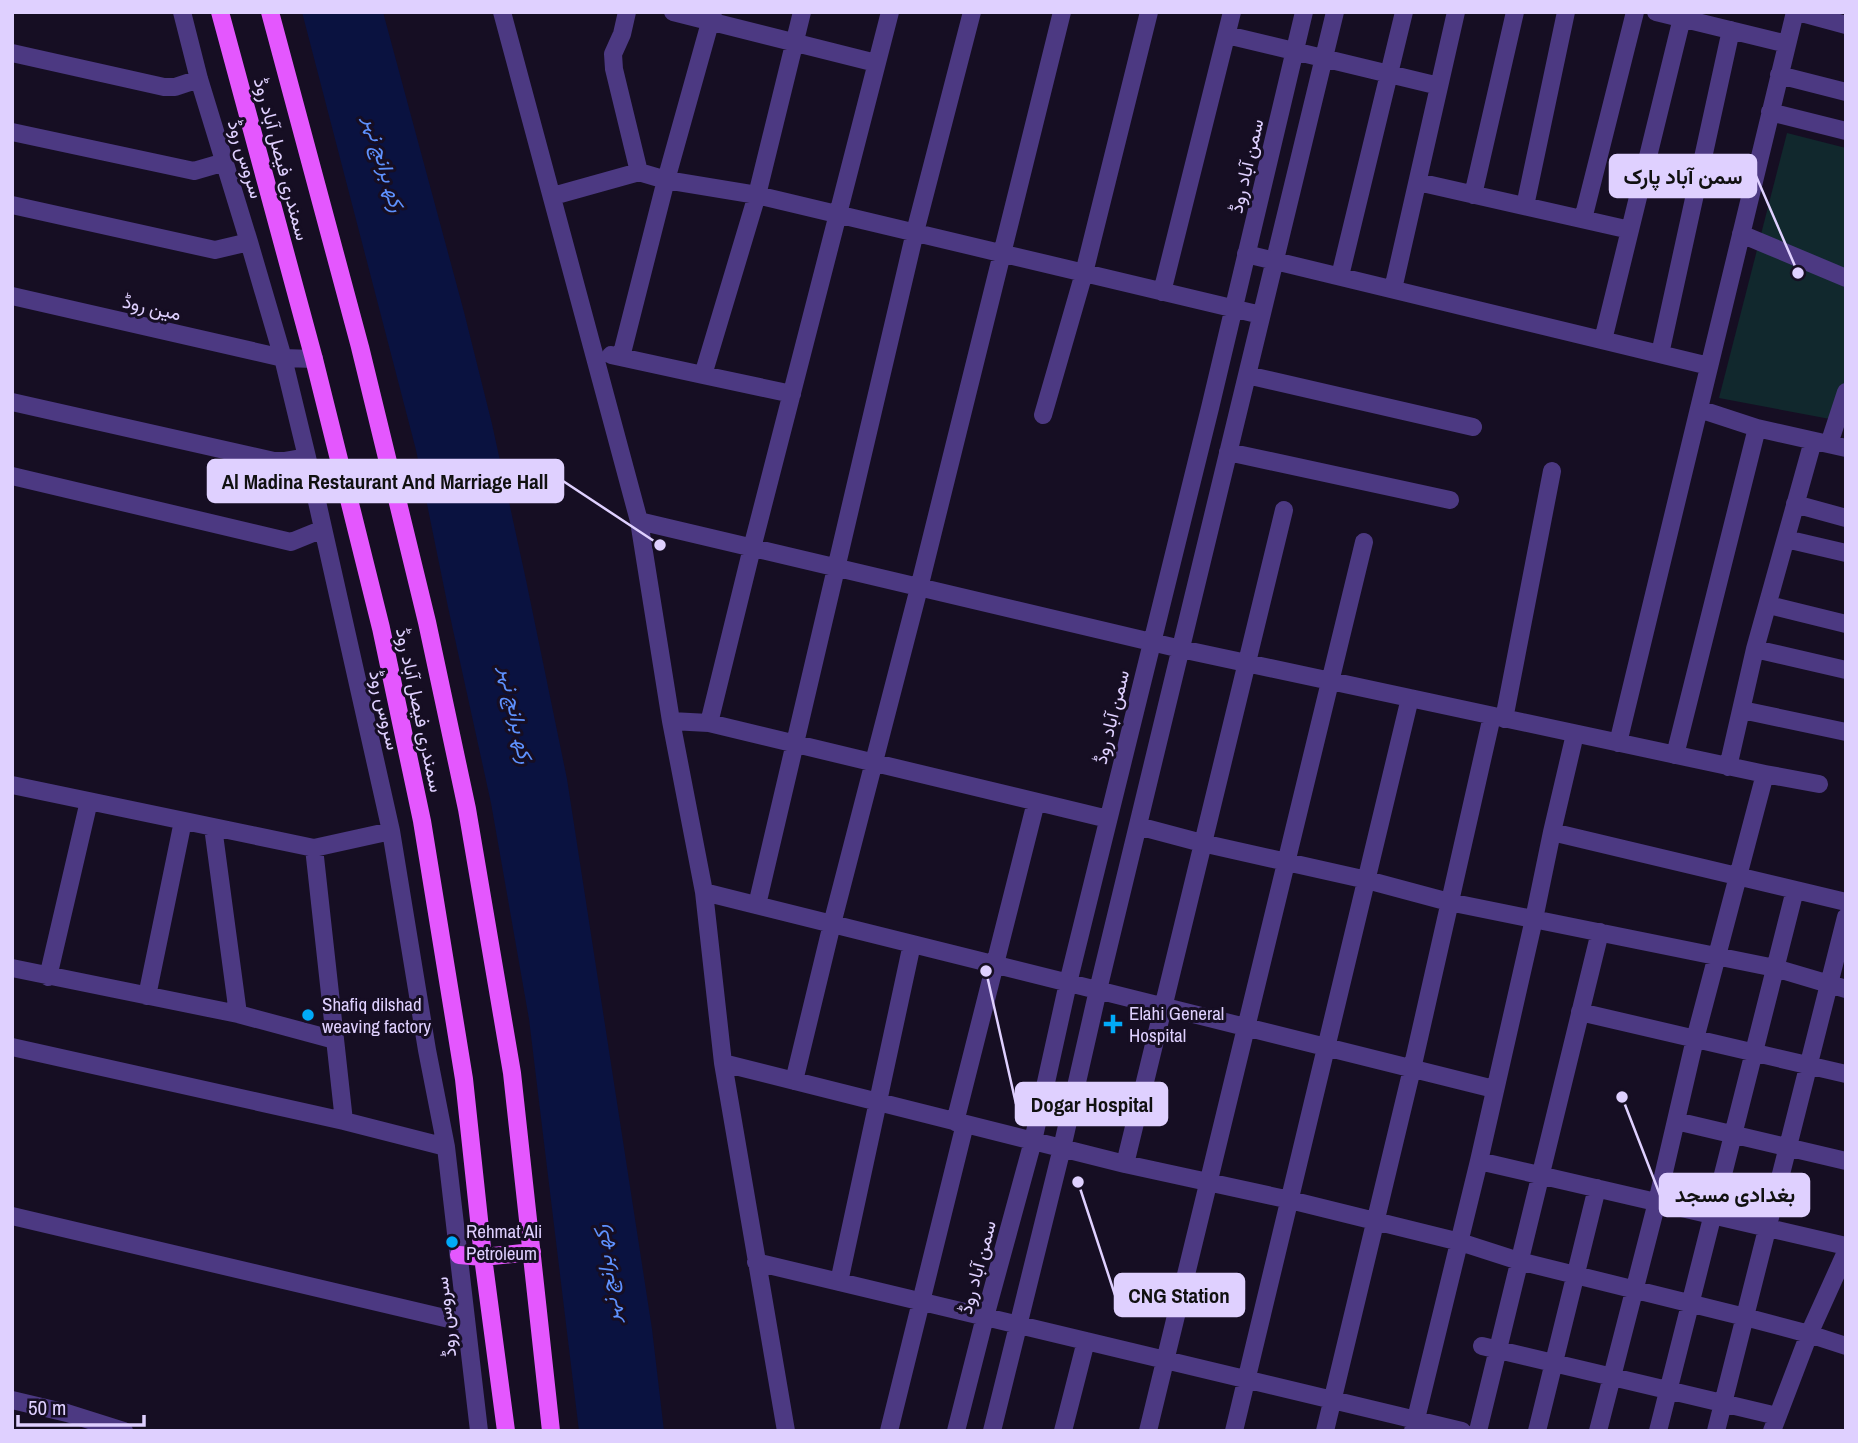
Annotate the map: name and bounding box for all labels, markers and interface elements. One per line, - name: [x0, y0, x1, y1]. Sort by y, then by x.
- street label: سمندری فیصل آباد روڈ: [248, 75, 316, 243]
- water label: رکھ برانچ نہر: [356, 111, 413, 216]
- street label: سروس روڈ: [222, 116, 270, 202]
- street label: سمن آباد روڈ: [1223, 116, 1269, 216]
- callout: سمن آباد پارک: [1610, 155, 1756, 197]
- text: سمن آباد پارک: [1624, 162, 1742, 191]
- street label: مین روڈ: [120, 288, 184, 326]
- callout: Al Madina Restaurant And Marriage Hall: [208, 460, 563, 502]
- text: Al Madina Restaurant And Marriage Hall: [222, 467, 548, 496]
- street label: سمندری فیصل آباد روڈ: [390, 625, 450, 795]
- water label: رکھ برانچ نہر: [492, 662, 541, 766]
- street label: سمن آباد روڈ: [1087, 667, 1135, 767]
- street label: سروس روڈ: [363, 668, 407, 752]
- place label: Shafiq dilshad weaving factory: [322, 991, 431, 1039]
- place label: Elahi General Hospital: [1129, 1000, 1224, 1048]
- marker: Shafiq dilshad weaving factory: [300, 1007, 316, 1023]
- marker: Elahi General Hospital: [1103, 1014, 1123, 1034]
- callout: Dogar Hospital: [1016, 1083, 1167, 1125]
- text: Dogar Hospital: [1031, 1090, 1153, 1119]
- callout: بغدادی مسجد: [1660, 1174, 1809, 1216]
- text: بغدادی مسجد: [1675, 1180, 1795, 1209]
- street label: سمن آباد روڈ: [952, 1217, 1002, 1317]
- place label: Rehmat Ali Petroleum: [466, 1218, 542, 1266]
- water label: رکھ برانچ نہر: [586, 1223, 628, 1327]
- marker: Rehmat Ali Petroleum: [444, 1234, 460, 1250]
- callout: CNG Station: [1115, 1274, 1244, 1316]
- street label: سروس روڈ: [428, 1275, 462, 1359]
- text: CNG Station: [1128, 1281, 1230, 1310]
- scale bar: [18, 1384, 144, 1428]
- text: 50 m: [28, 1393, 66, 1422]

